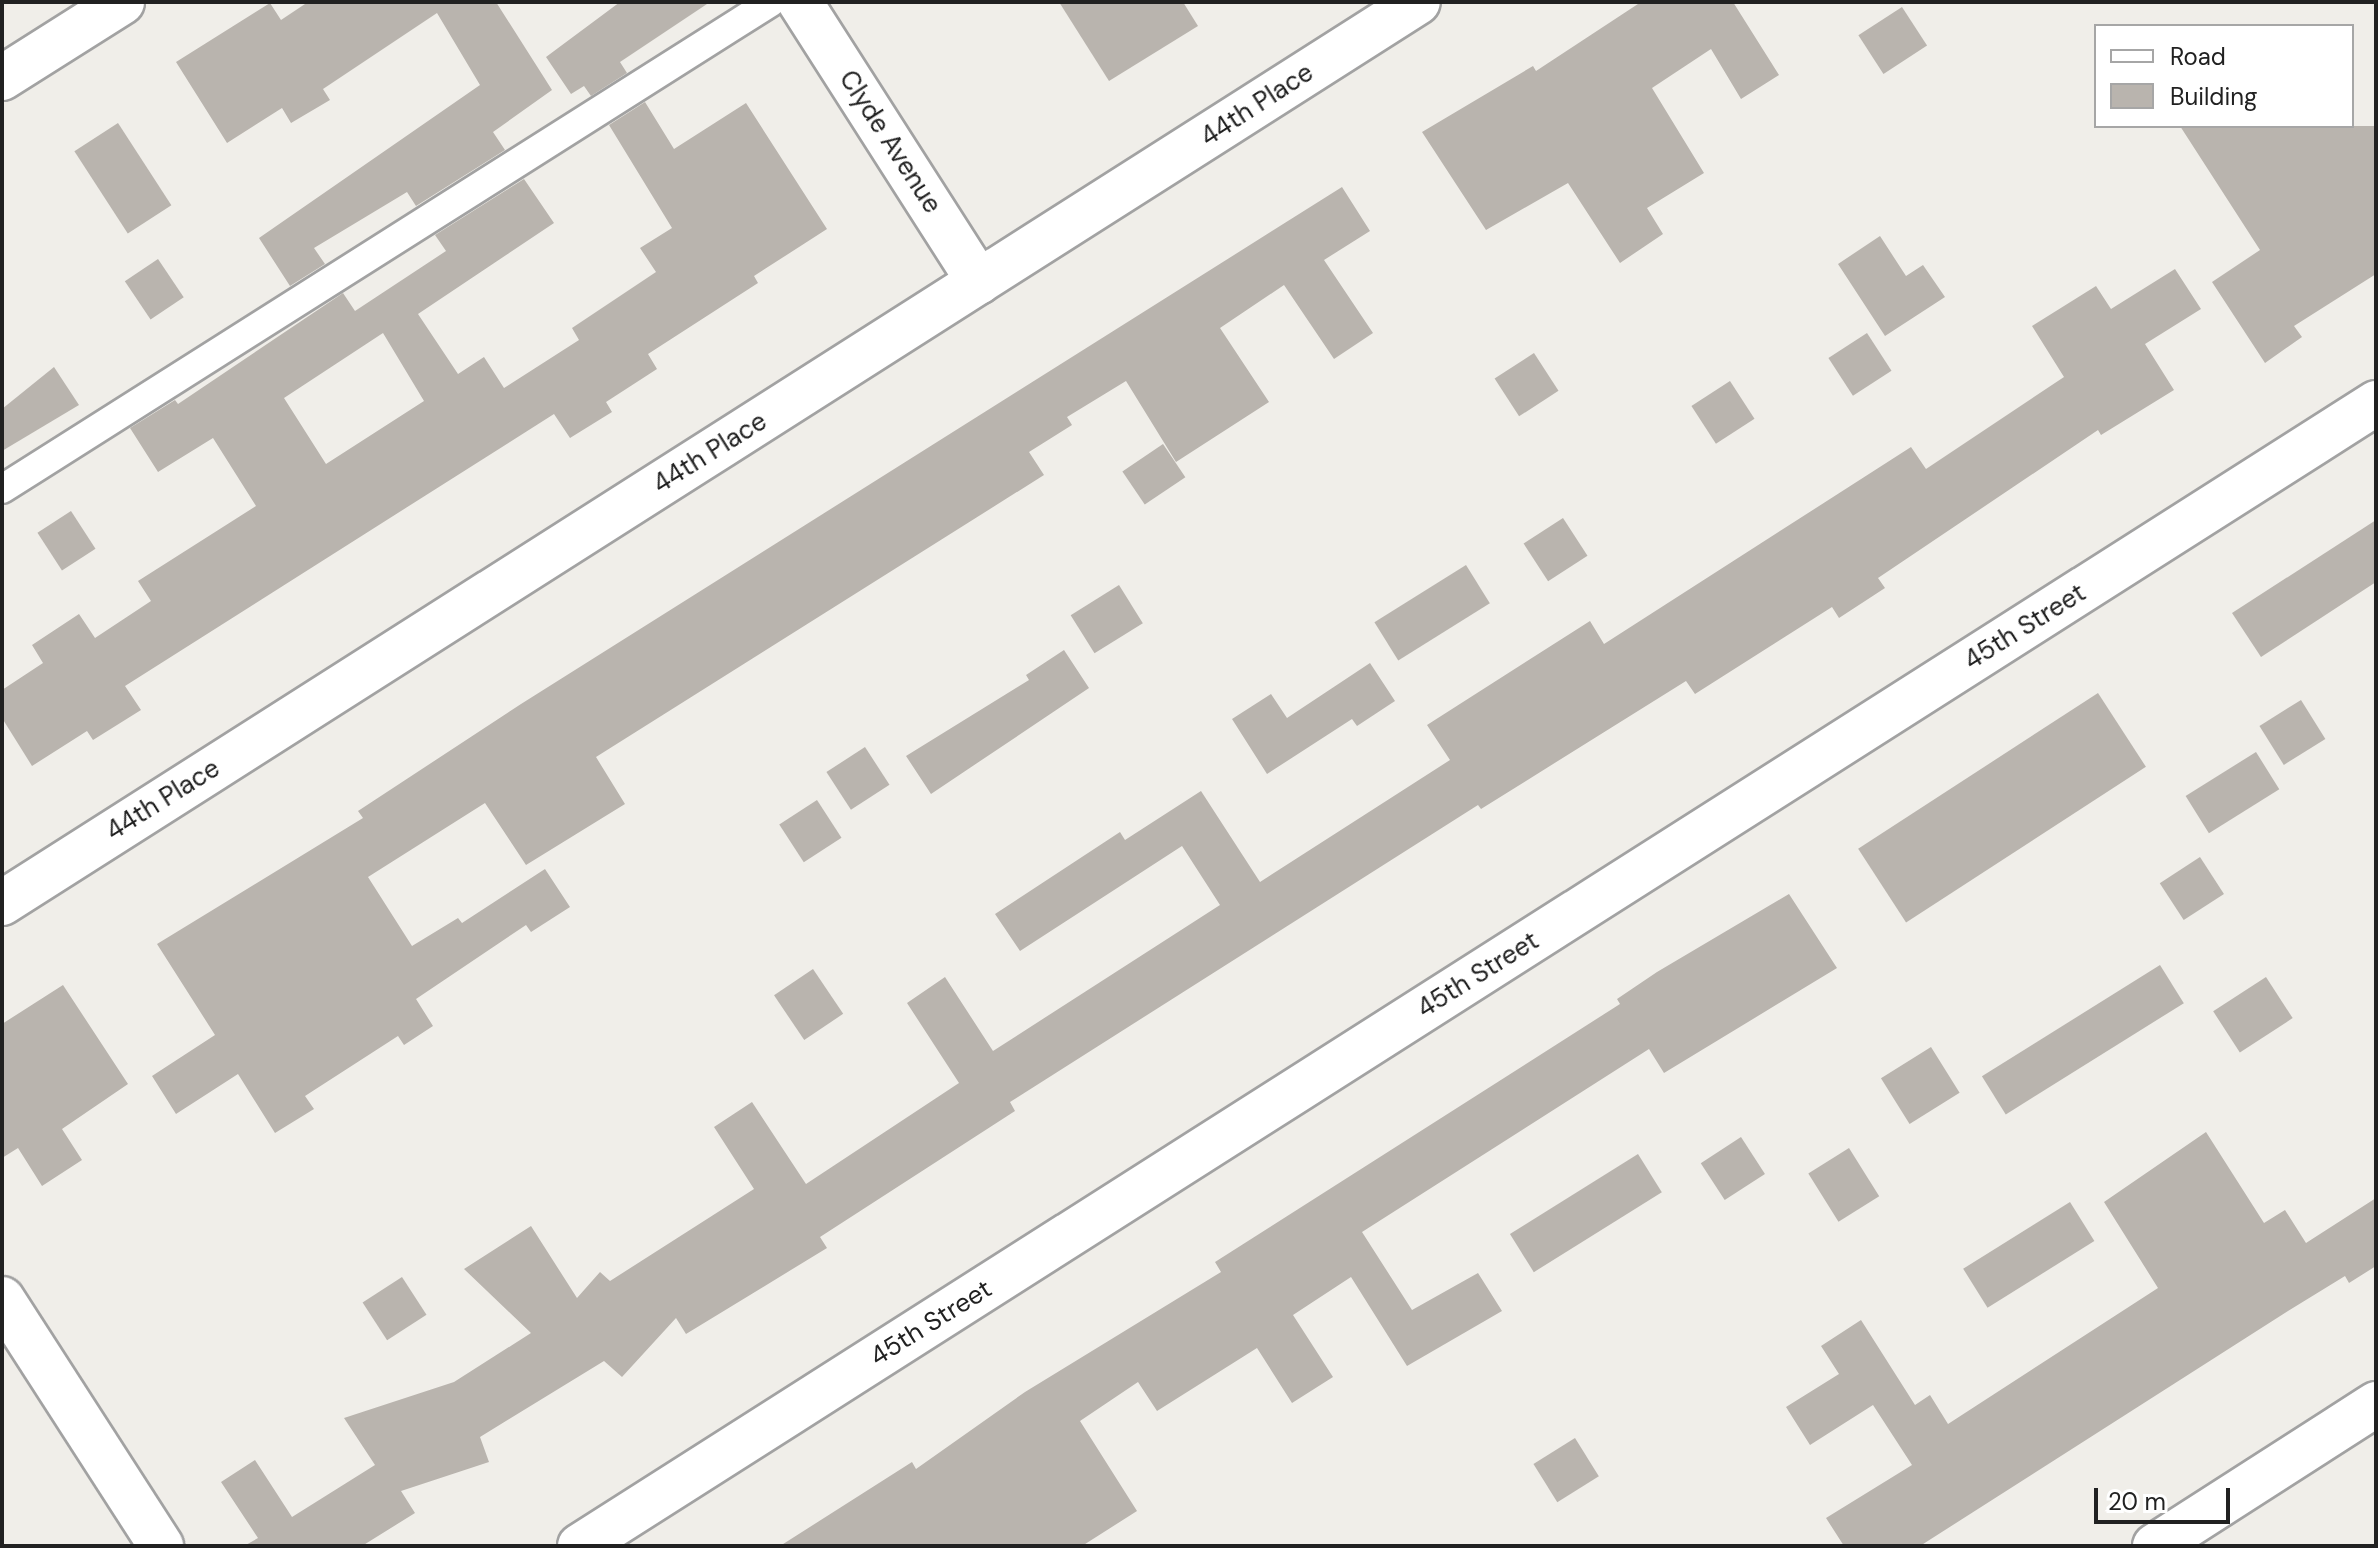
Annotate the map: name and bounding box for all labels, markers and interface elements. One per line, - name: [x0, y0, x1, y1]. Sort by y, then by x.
- legend: [2094, 24, 2354, 128]
- text: Road: [2170, 41, 2226, 72]
- street label: 44th Place: [1195, 57, 1319, 153]
- street label: Clyde Avenue: [832, 65, 948, 219]
- text: Building: [2170, 81, 2257, 112]
- street label: 44th Place: [647, 406, 773, 500]
- street label: 45th Street: [1958, 577, 2092, 677]
- street label: 44th Place: [100, 753, 226, 847]
- street label: 45th Street: [1411, 925, 1545, 1025]
- street label: 45th Street: [864, 1273, 998, 1373]
- scale bar: [2098, 1472, 2234, 1522]
- text: 20 m: [2108, 1486, 2166, 1517]

